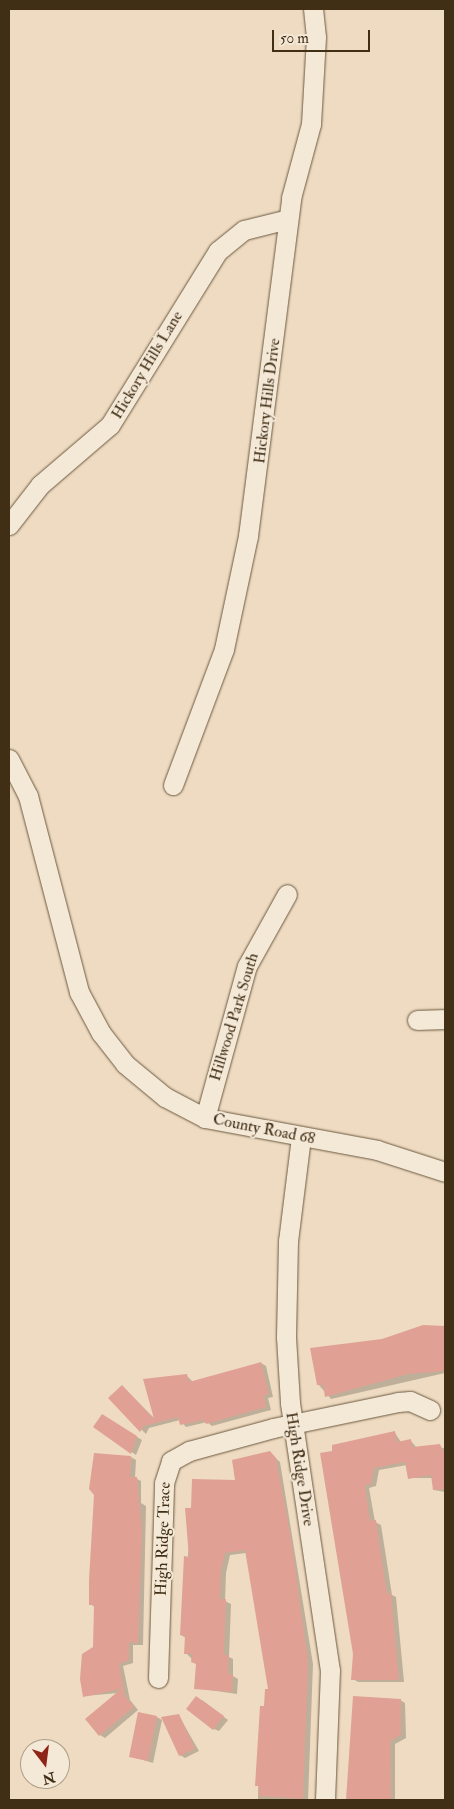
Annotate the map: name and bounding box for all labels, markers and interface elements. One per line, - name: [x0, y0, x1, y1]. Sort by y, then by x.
- scale bar: [274, 20, 372, 52]
- text: 50 m: [280, 29, 309, 48]
- street label: Hickory Hills Lane: [107, 307, 187, 423]
- street label: Hickory Hills Drive: [250, 337, 284, 465]
- street label: Hillwood Park South: [205, 951, 263, 1083]
- street label: County Road 68: [211, 1110, 317, 1148]
- street label: High Ridge Drive: [282, 1411, 318, 1527]
- street label: High Ridge Trace: [151, 1482, 175, 1596]
- north arrow: [20, 1739, 70, 1789]
- text: N: [41, 1768, 57, 1788]

